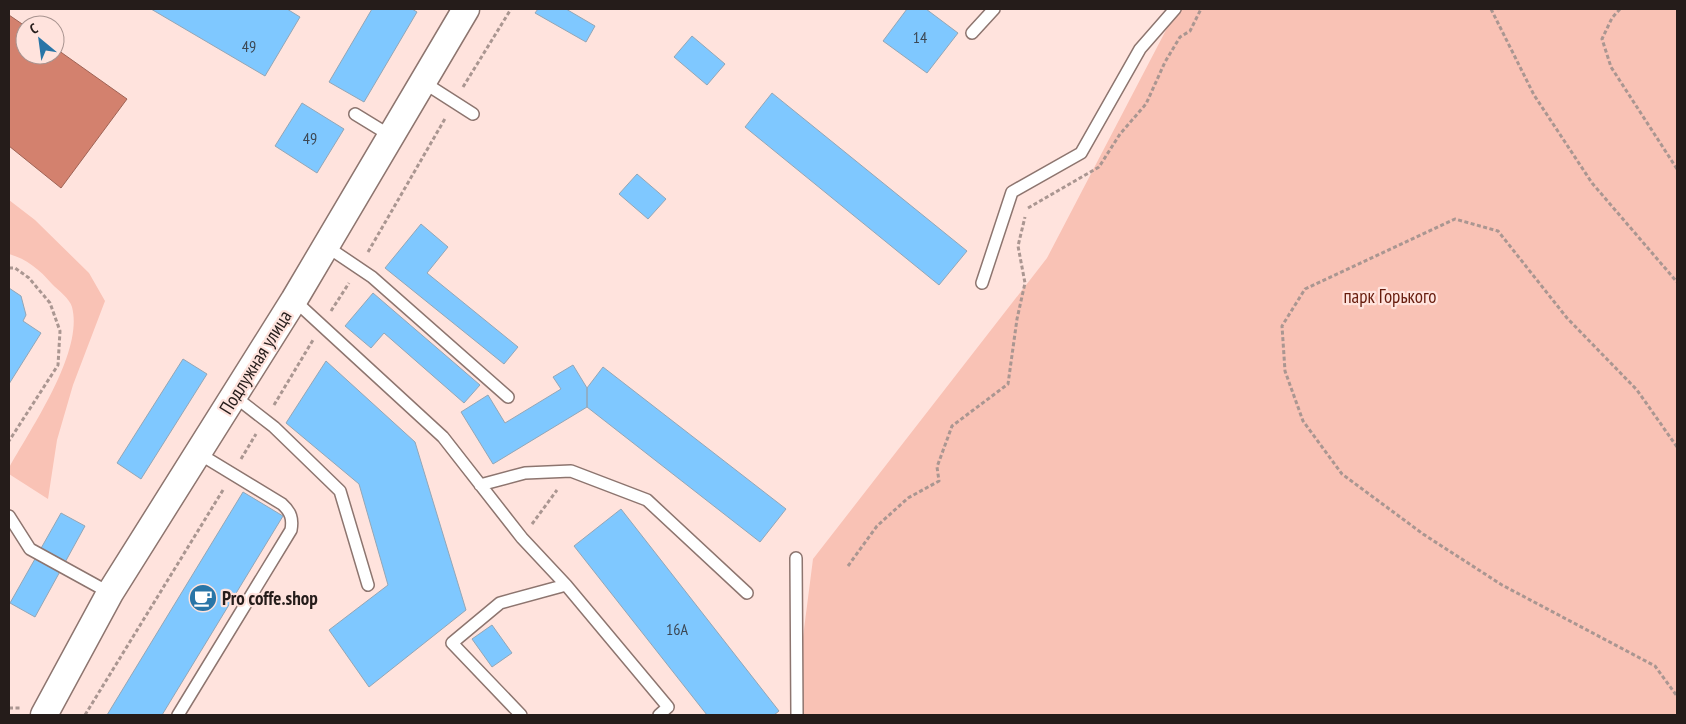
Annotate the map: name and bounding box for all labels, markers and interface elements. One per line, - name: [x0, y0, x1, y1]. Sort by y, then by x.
- north arrow: [15, 15, 65, 65]
- text: С: [27, 19, 41, 38]
- house number: 14: [913, 27, 927, 47]
- house number: 49: [242, 36, 256, 56]
- house number: 49: [303, 128, 317, 148]
- park label: парк Горького: [1343, 284, 1437, 308]
- street label: Подлужная улица: [214, 306, 296, 418]
- cafe icon: Pro coffe.shop: [188, 583, 218, 613]
- place label: Pro coffe.shop: [222, 586, 318, 610]
- house number: 16А: [666, 619, 688, 639]

